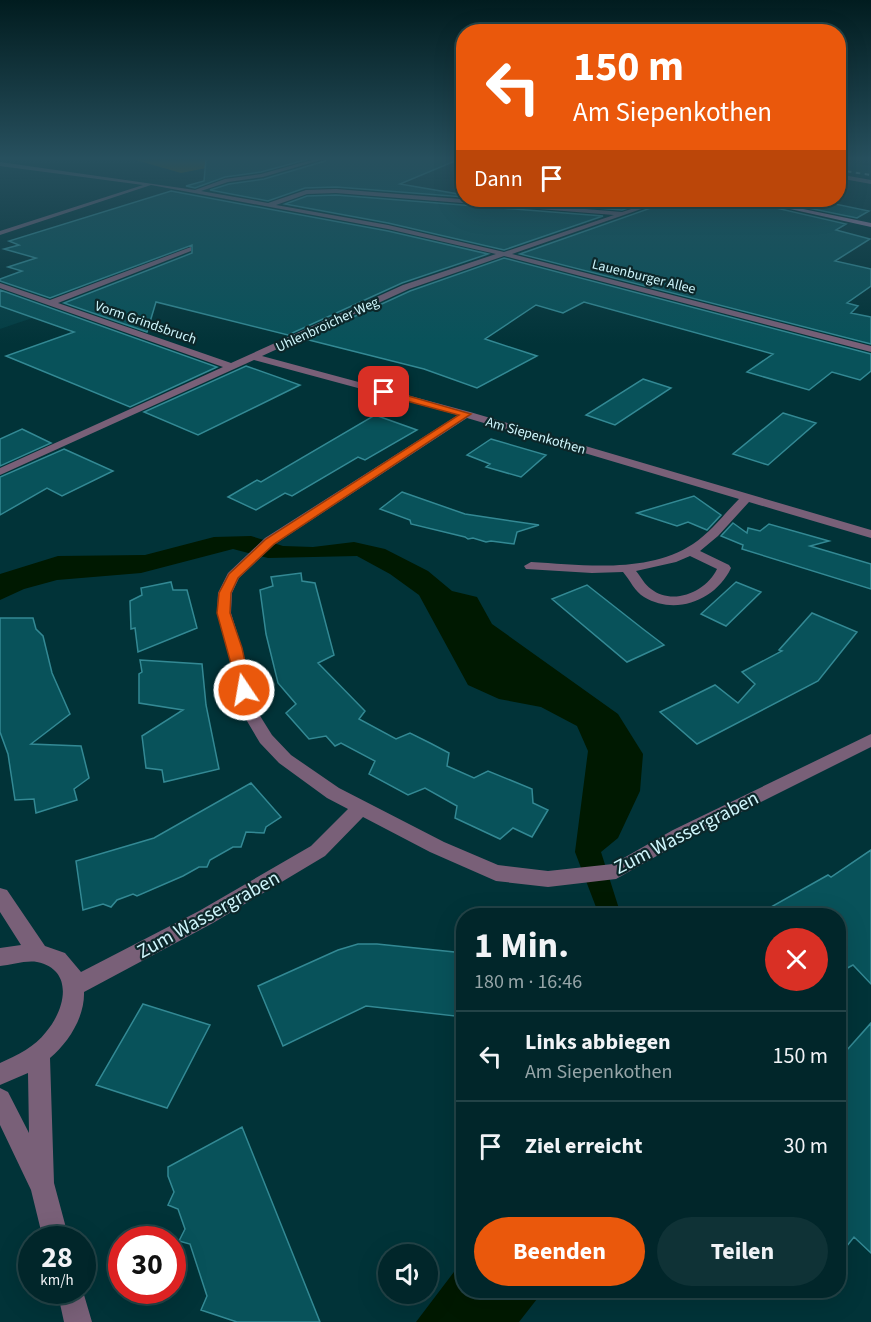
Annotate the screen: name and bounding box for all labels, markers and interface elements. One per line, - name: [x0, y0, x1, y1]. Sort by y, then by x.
- text: 150 m: [573, 37, 684, 97]
- icon: left: [474, 48, 552, 126]
- text: Am Siepenkothen: [573, 93, 772, 132]
- icon: arrive: [535, 162, 568, 195]
- text: Dann: [474, 163, 523, 195]
- street label: Lauenburger Allee: [590, 254, 698, 300]
- street label: Uhlenbroicher Weg: [273, 292, 382, 358]
- street label: Vorm Grindsbruch: [92, 296, 199, 350]
- pin: [358, 366, 409, 417]
- icon: arrive: [367, 375, 400, 408]
- street label: Am Siepenkothen: [483, 412, 588, 460]
- position arrow: [212, 658, 276, 722]
- street label: Zum Wassergraben: [609, 784, 764, 882]
- street label: Zum Wassergraben: [132, 864, 285, 966]
- text: 1 Min.: [474, 920, 569, 971]
- button: close: [765, 928, 828, 991]
- text: 180 m · 16:46: [474, 968, 582, 996]
- text: Links abbiegen: [525, 1026, 671, 1058]
- icon: left: [474, 1040, 507, 1073]
- text: 150 m: [773, 1040, 828, 1072]
- text: Am Siepenkothen: [525, 1058, 672, 1086]
- icon: arrive: [474, 1130, 507, 1163]
- text: Ziel erreicht: [525, 1130, 643, 1162]
- text: 30 m: [783, 1130, 828, 1162]
- button: Beenden: [474, 1217, 645, 1286]
- button: Teilen: [657, 1217, 828, 1286]
- speed limit sign: 30: [108, 1226, 186, 1304]
- text: 28: [41, 1236, 73, 1279]
- map controls: [378, 1244, 438, 1304]
- button: sound: [378, 1244, 438, 1304]
- text: km/h: [40, 1270, 74, 1291]

